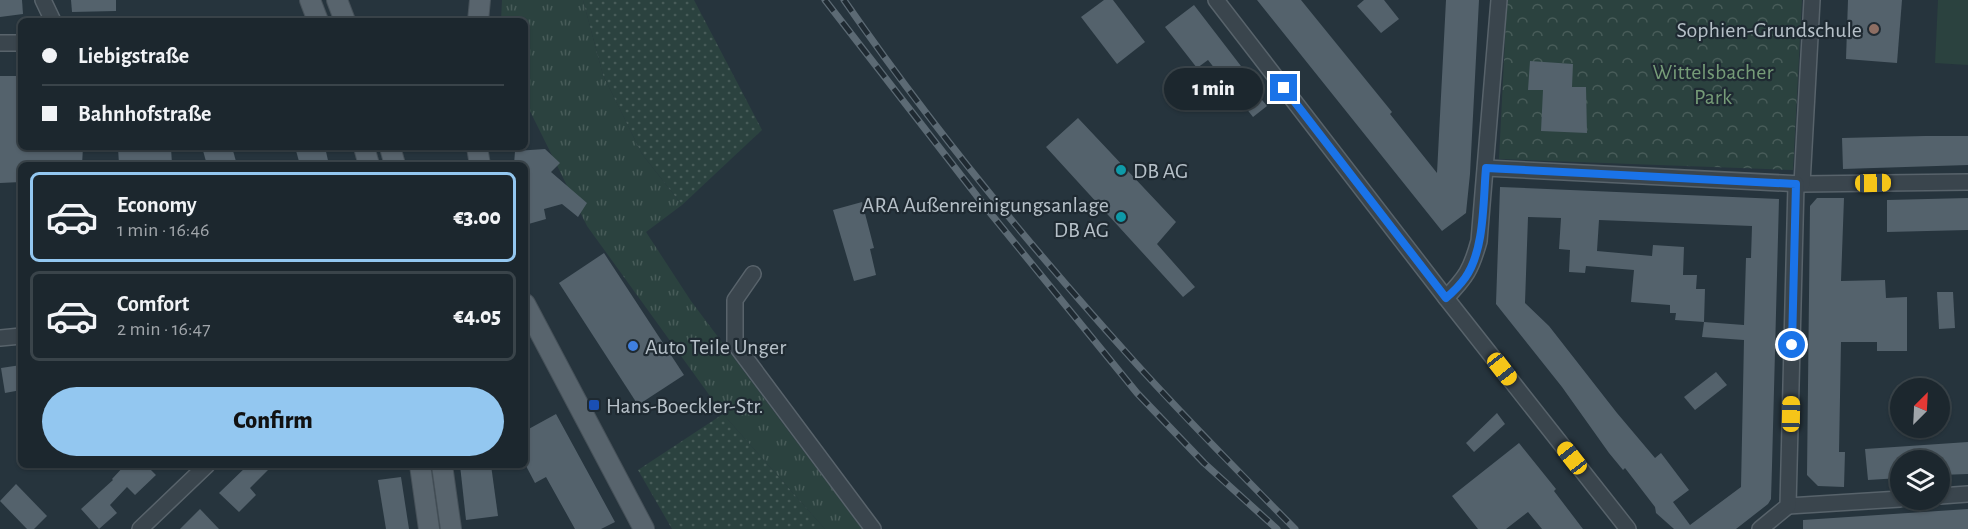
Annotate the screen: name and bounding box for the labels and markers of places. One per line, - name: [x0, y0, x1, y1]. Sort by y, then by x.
- place label: Sophien-Grundschule: [1677, 19, 1862, 41]
- marker: Sophien-Grundschule: [1867, 22, 1881, 36]
- place label: DB AG: [1133, 160, 1188, 182]
- marker: DB AG: [1114, 163, 1128, 177]
- place label: ARA Außenreinigungsanlage DB AG: [862, 194, 1109, 241]
- marker: ARA Außenreinigungsanlage DB AG: [1114, 210, 1128, 224]
- place label: Auto Teile Unger: [645, 336, 786, 358]
- marker: Auto Teile Unger: [626, 339, 640, 353]
- place label: Hans-Boeckler-Str.: [606, 395, 764, 417]
- marker: Hans-Boeckler-Str.: [587, 398, 601, 412]

